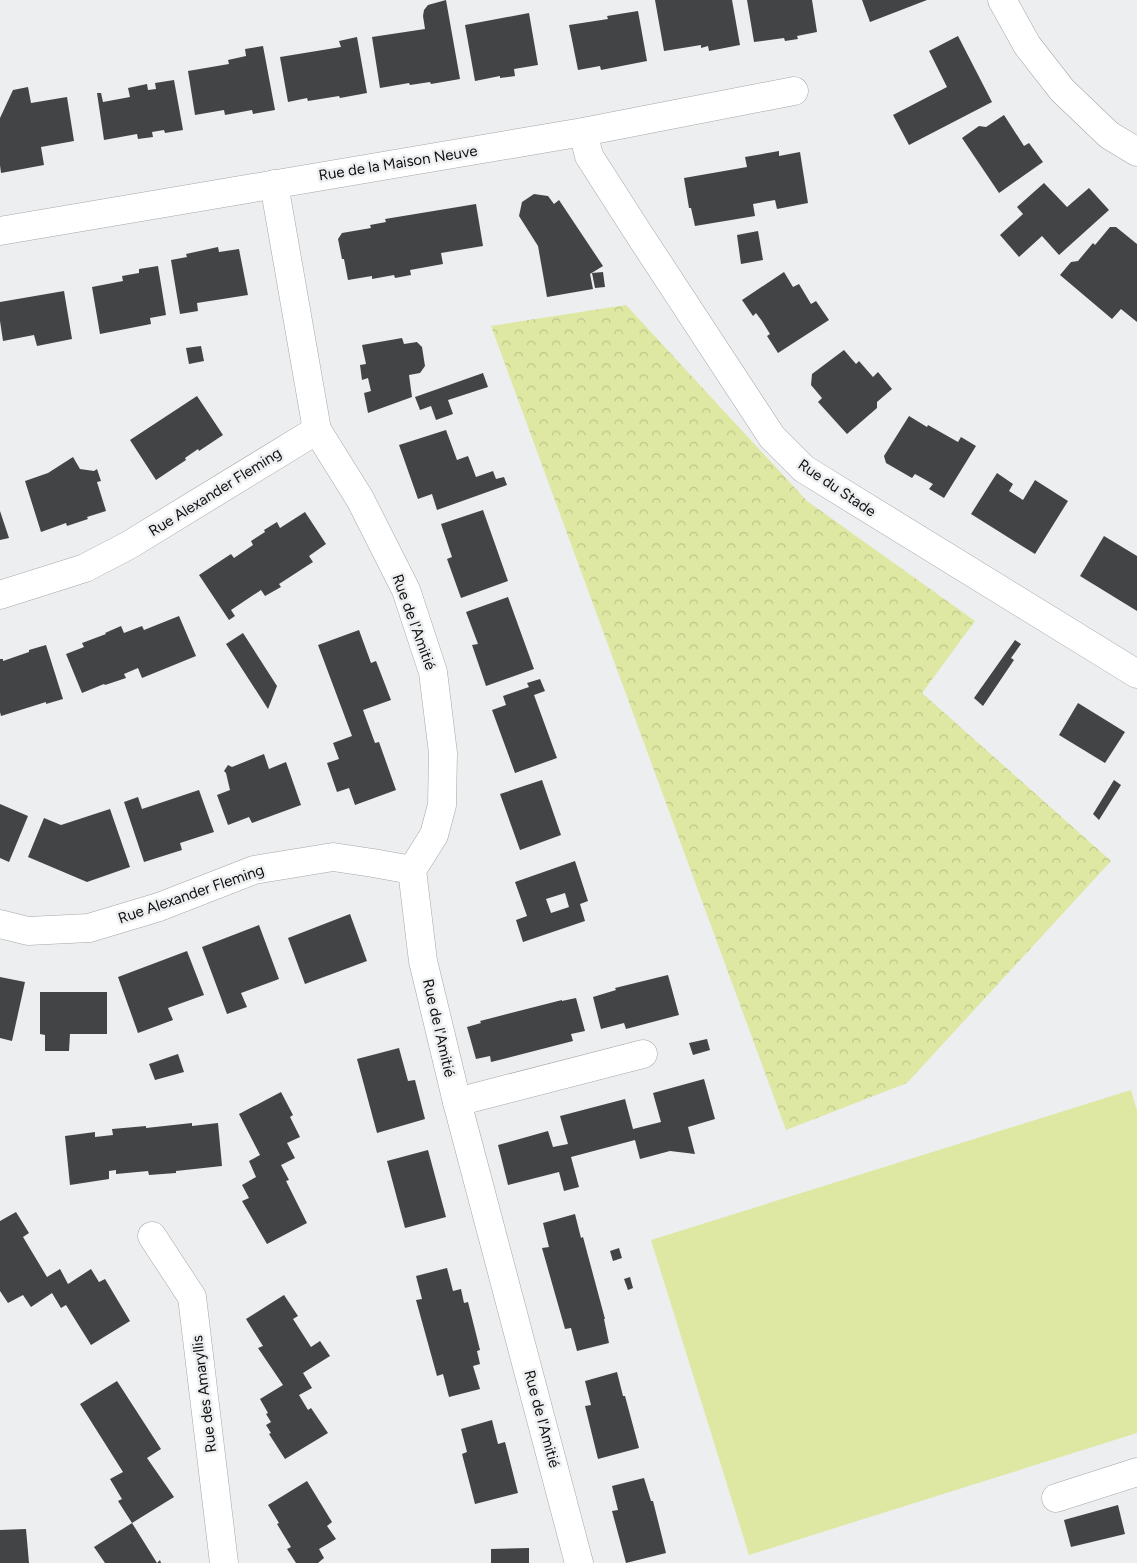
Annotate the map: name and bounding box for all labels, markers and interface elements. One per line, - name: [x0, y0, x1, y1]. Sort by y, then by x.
- street label: Rue de la Maison Neuve: [317, 142, 479, 184]
- street label: Rue Alexander Fleming: [145, 444, 285, 540]
- street label: Rue du Stade: [795, 455, 879, 521]
- street label: Rue de l'Amitié: [388, 572, 440, 672]
- street label: Rue Alexander Fleming: [116, 861, 266, 927]
- street label: Rue de l'Amitié: [419, 977, 459, 1079]
- street label: Rue des Amaryllis: [188, 1334, 220, 1454]
- street label: Rue de l'Amitié: [520, 1368, 564, 1470]

